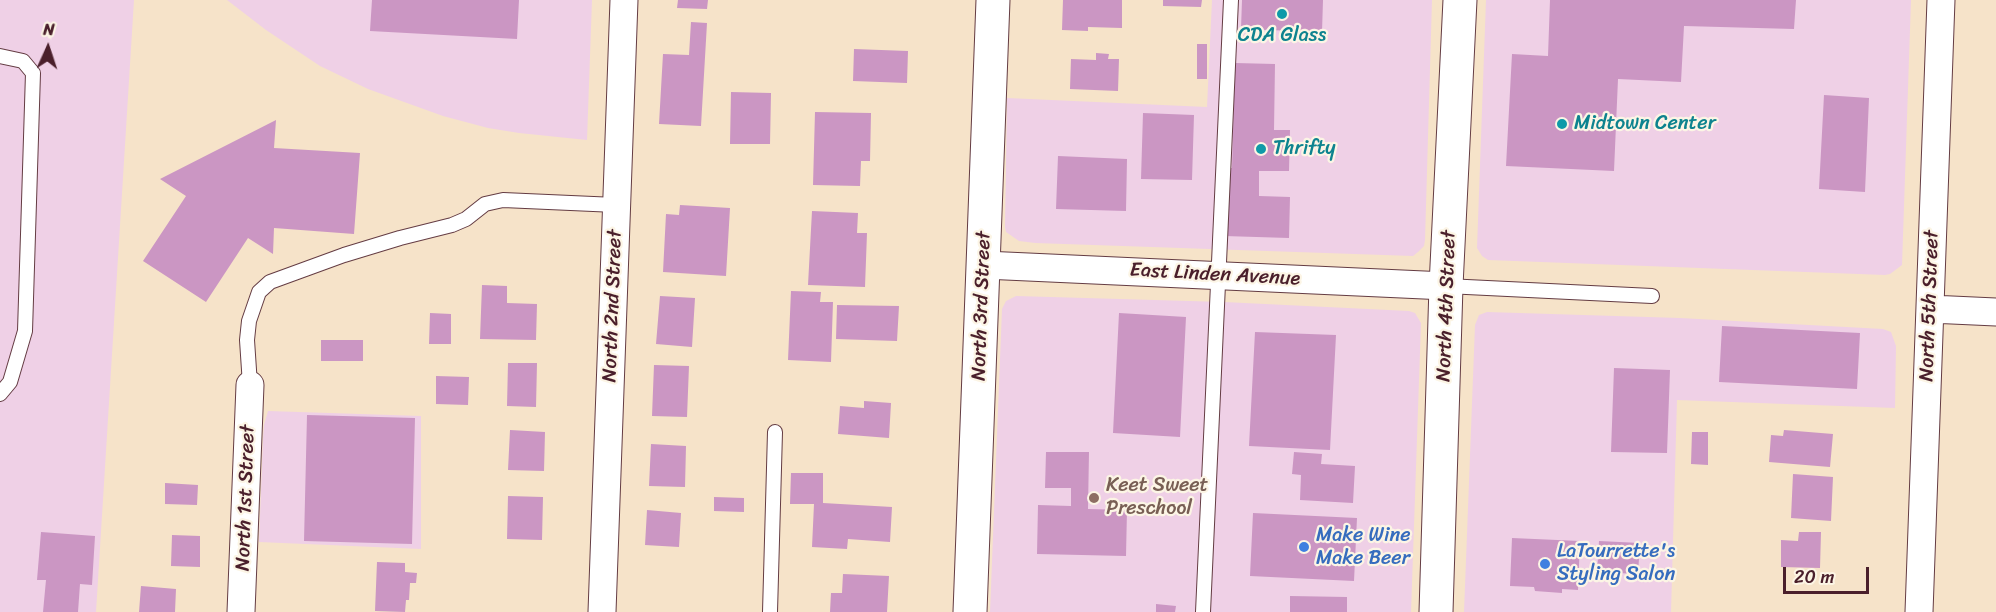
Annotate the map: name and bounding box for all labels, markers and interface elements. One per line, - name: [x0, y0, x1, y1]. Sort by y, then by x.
- marker: CDA Glass: [1275, 7, 1289, 21]
- text: N: [43, 15, 55, 44]
- north arrow: [18, 18, 78, 78]
- place label: CDA Glass: [1238, 24, 1326, 48]
- place label: Midtown Center: [1574, 112, 1716, 136]
- marker: Midtown Center: [1555, 117, 1569, 131]
- place label: Thrifty: [1273, 137, 1335, 161]
- marker: Thrifty: [1254, 142, 1268, 156]
- street label: North 2nd Street: [598, 229, 628, 383]
- street label: North 4th Street: [1432, 230, 1462, 382]
- street label: North 5th Street: [1915, 230, 1945, 382]
- street label: North 3rd Street: [967, 231, 997, 381]
- street label: East Linden Avenue: [1129, 259, 1301, 291]
- street label: North 1st Street: [231, 424, 261, 572]
- place label: Keet Sweet Preschool: [1106, 474, 1208, 521]
- marker: Keet Sweet Preschool: [1087, 491, 1101, 505]
- place label: Make Wine Make Beer: [1316, 524, 1410, 571]
- marker: Make Wine Make Beer: [1297, 540, 1311, 554]
- place label: LaTourrette's Styling Salon: [1557, 540, 1675, 587]
- scale bar: [1786, 555, 1872, 593]
- marker: LaTourrette's Styling Salon: [1538, 557, 1552, 571]
- text: 20 m: [1794, 561, 1834, 593]

